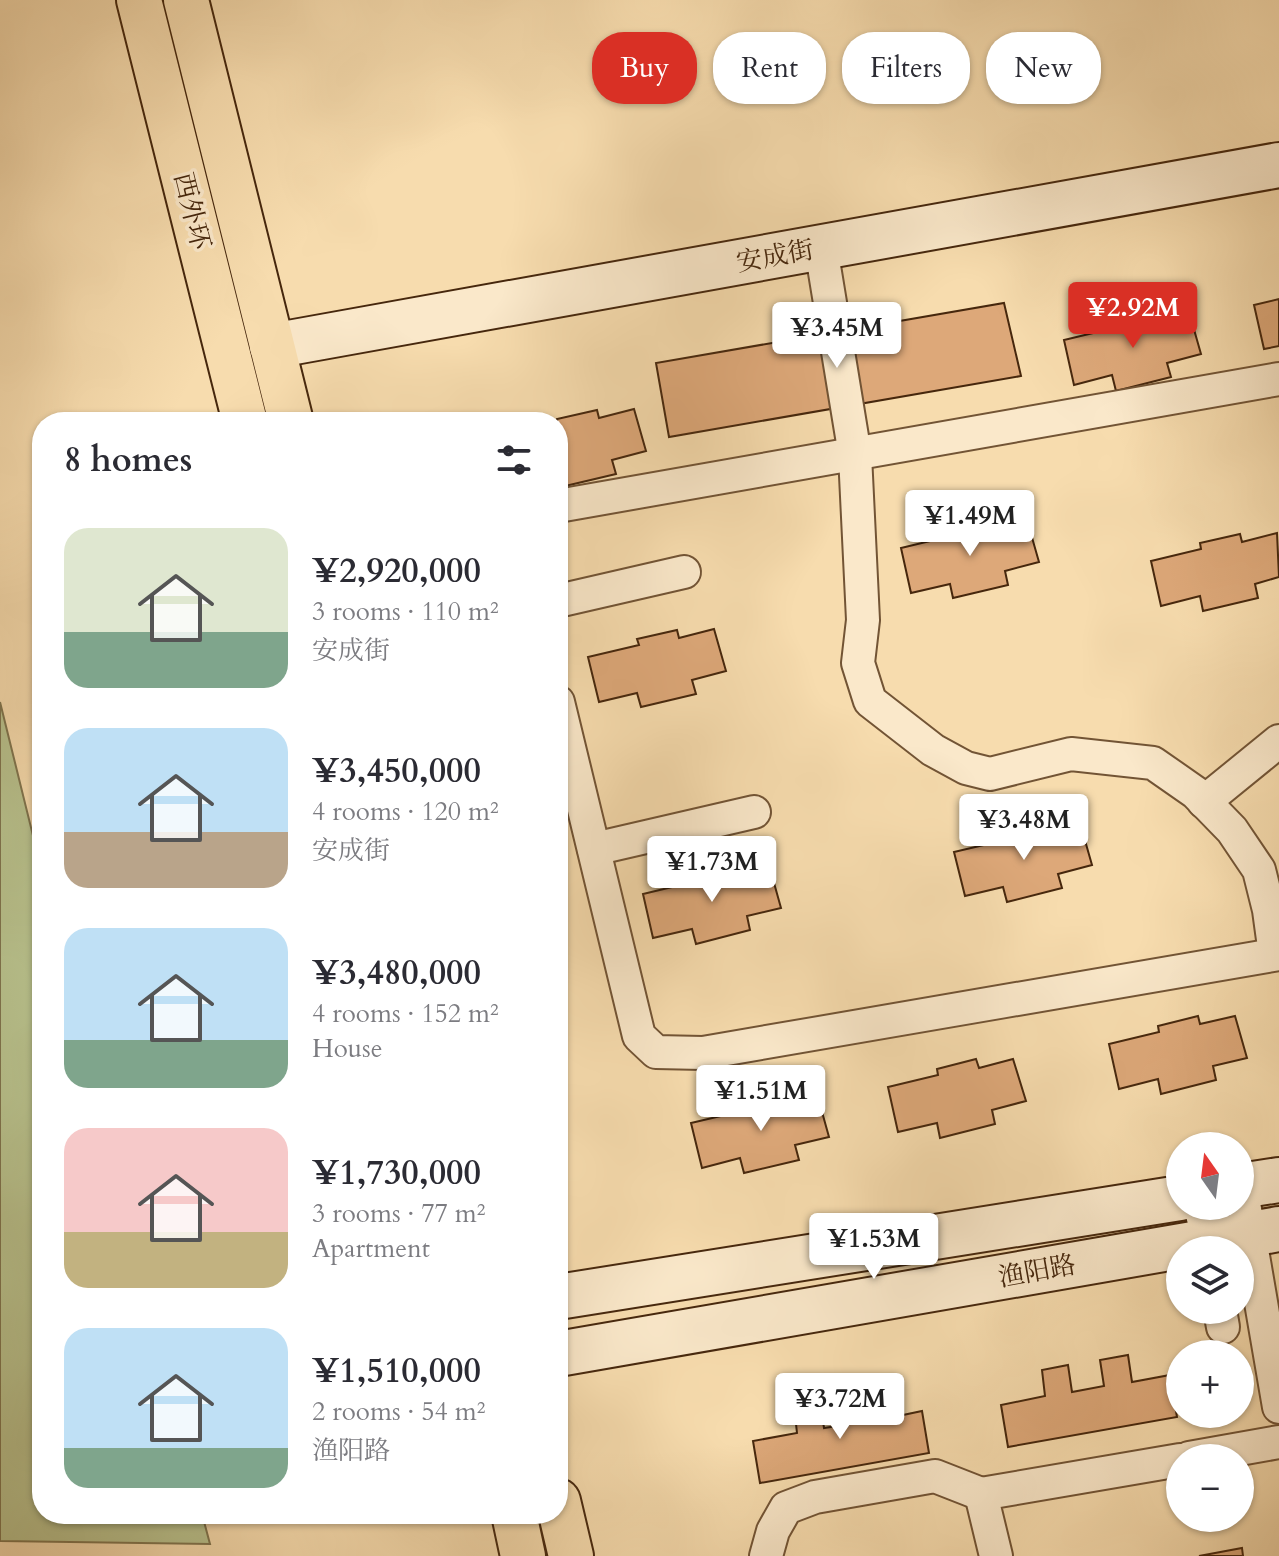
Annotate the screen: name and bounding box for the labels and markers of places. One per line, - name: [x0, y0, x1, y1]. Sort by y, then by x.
- pin: ¥2.92M: [1068, 282, 1198, 350]
- pin: ¥3.45M: [772, 302, 902, 370]
- pin: ¥1.49M: [905, 490, 1035, 558]
- pin: ¥3.48M: [959, 794, 1089, 862]
- pin: ¥1.73M: [647, 836, 777, 904]
- pin: ¥1.51M: [696, 1065, 826, 1133]
- pin: ¥1.53M: [809, 1213, 939, 1281]
- pin: ¥3.72M: [775, 1373, 905, 1441]

